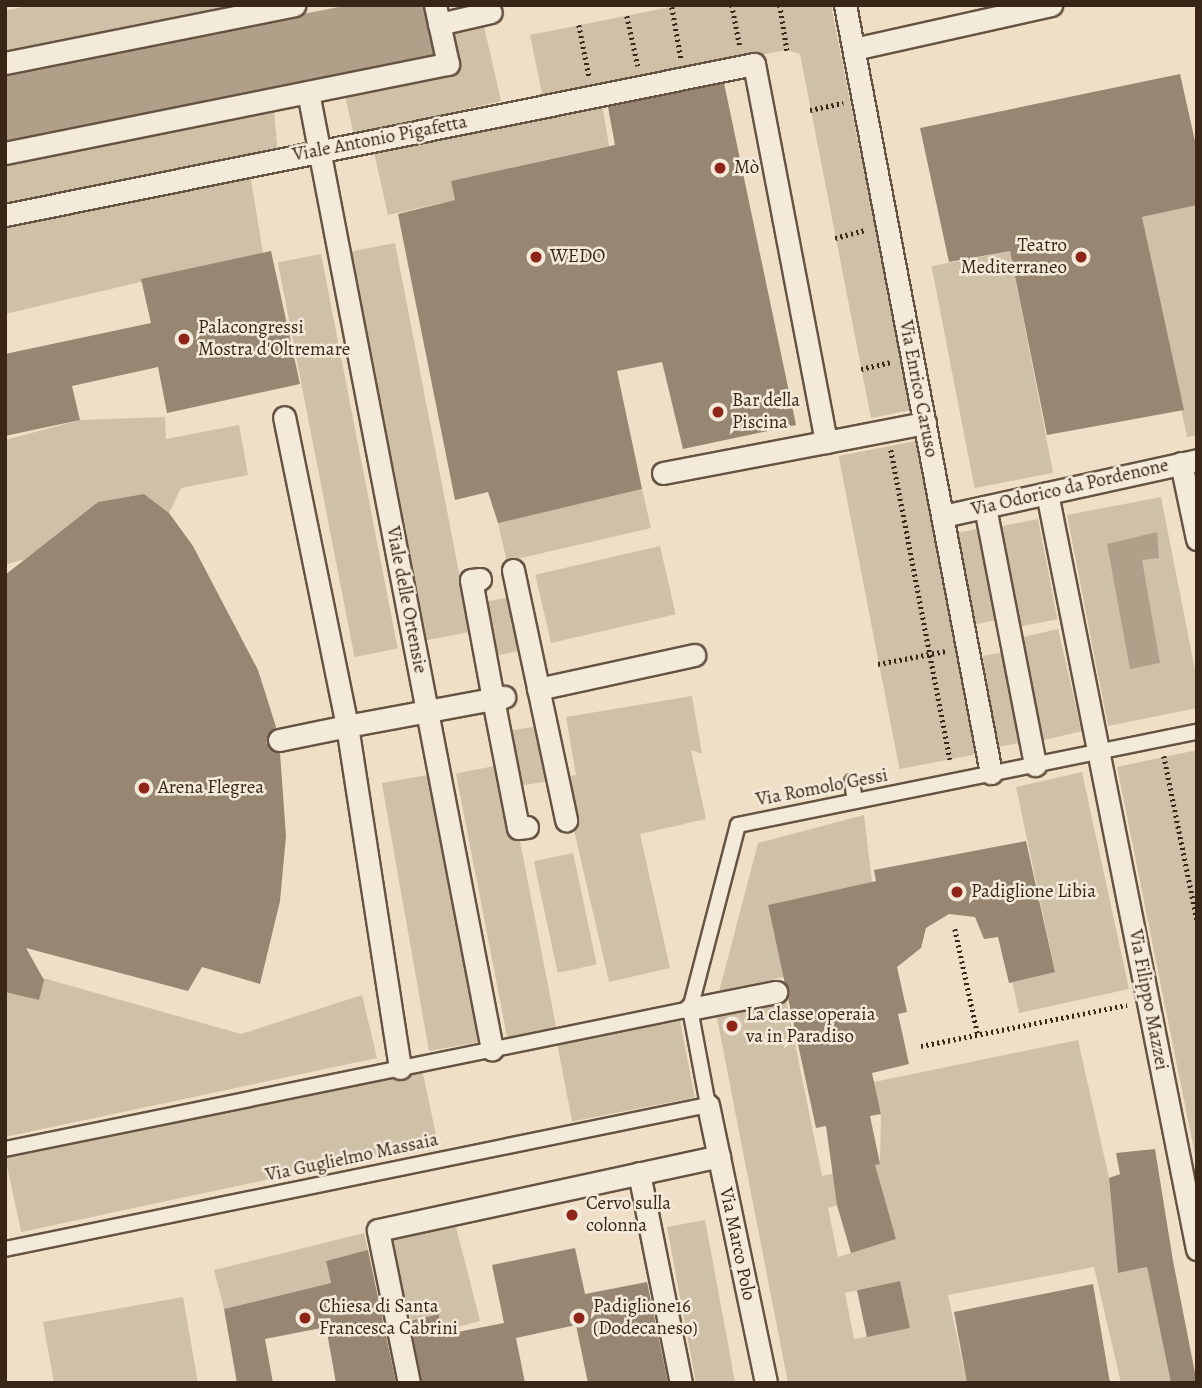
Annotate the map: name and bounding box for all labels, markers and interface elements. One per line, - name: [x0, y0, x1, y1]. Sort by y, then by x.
- street label: Viale Antonio Pigafetta: [291, 111, 469, 167]
- place label: Mò: [734, 157, 759, 179]
- marker: Mò: [712, 160, 728, 176]
- place label: Teatro Mediterraneo: [961, 235, 1067, 279]
- place label: WEDO: [550, 246, 605, 268]
- marker: WEDO: [528, 249, 544, 265]
- marker: Teatro Mediterraneo: [1073, 249, 1089, 265]
- place label: Palacongressi Mostra d'Oltremare: [198, 317, 350, 361]
- street label: Via Enrico Caruso: [894, 319, 942, 459]
- marker: Palacongressi Mostra d'Oltremare: [176, 331, 192, 347]
- place label: Bar della Piscina: [732, 390, 800, 434]
- marker: Bar della Piscina: [710, 404, 726, 420]
- street label: Via Odorico da Pordenone: [969, 454, 1171, 522]
- street label: Viale delle Ortensie: [381, 525, 431, 675]
- street label: Via Romolo Gessi: [754, 764, 890, 812]
- place label: Arena Flegrea: [158, 777, 264, 799]
- marker: Arena Flegrea: [136, 780, 152, 796]
- place label: Padiglione Libia: [971, 881, 1096, 903]
- marker: Padiglione Libia: [949, 884, 965, 900]
- street label: Via Filippo Mazzei: [1123, 928, 1173, 1072]
- place label: La classe operaia va in Paradiso: [746, 1004, 876, 1048]
- marker: La classe operaia va in Paradiso: [724, 1018, 740, 1034]
- street label: Via Guglielmo Massaia: [263, 1129, 441, 1187]
- street label: Via Marco Polo: [714, 1185, 760, 1303]
- place label: Cervo sulla colonna: [586, 1193, 671, 1237]
- marker: Cervo sulla colonna: [564, 1207, 580, 1223]
- place label: Chiesa di Santa Francesca Cabrini: [319, 1296, 458, 1340]
- place label: Padiglione16 (Dodecaneso): [593, 1296, 698, 1340]
- marker: Chiesa di Santa Francesca Cabrini: [297, 1310, 313, 1326]
- marker: Padiglione16 (Dodecaneso): [571, 1310, 587, 1326]

